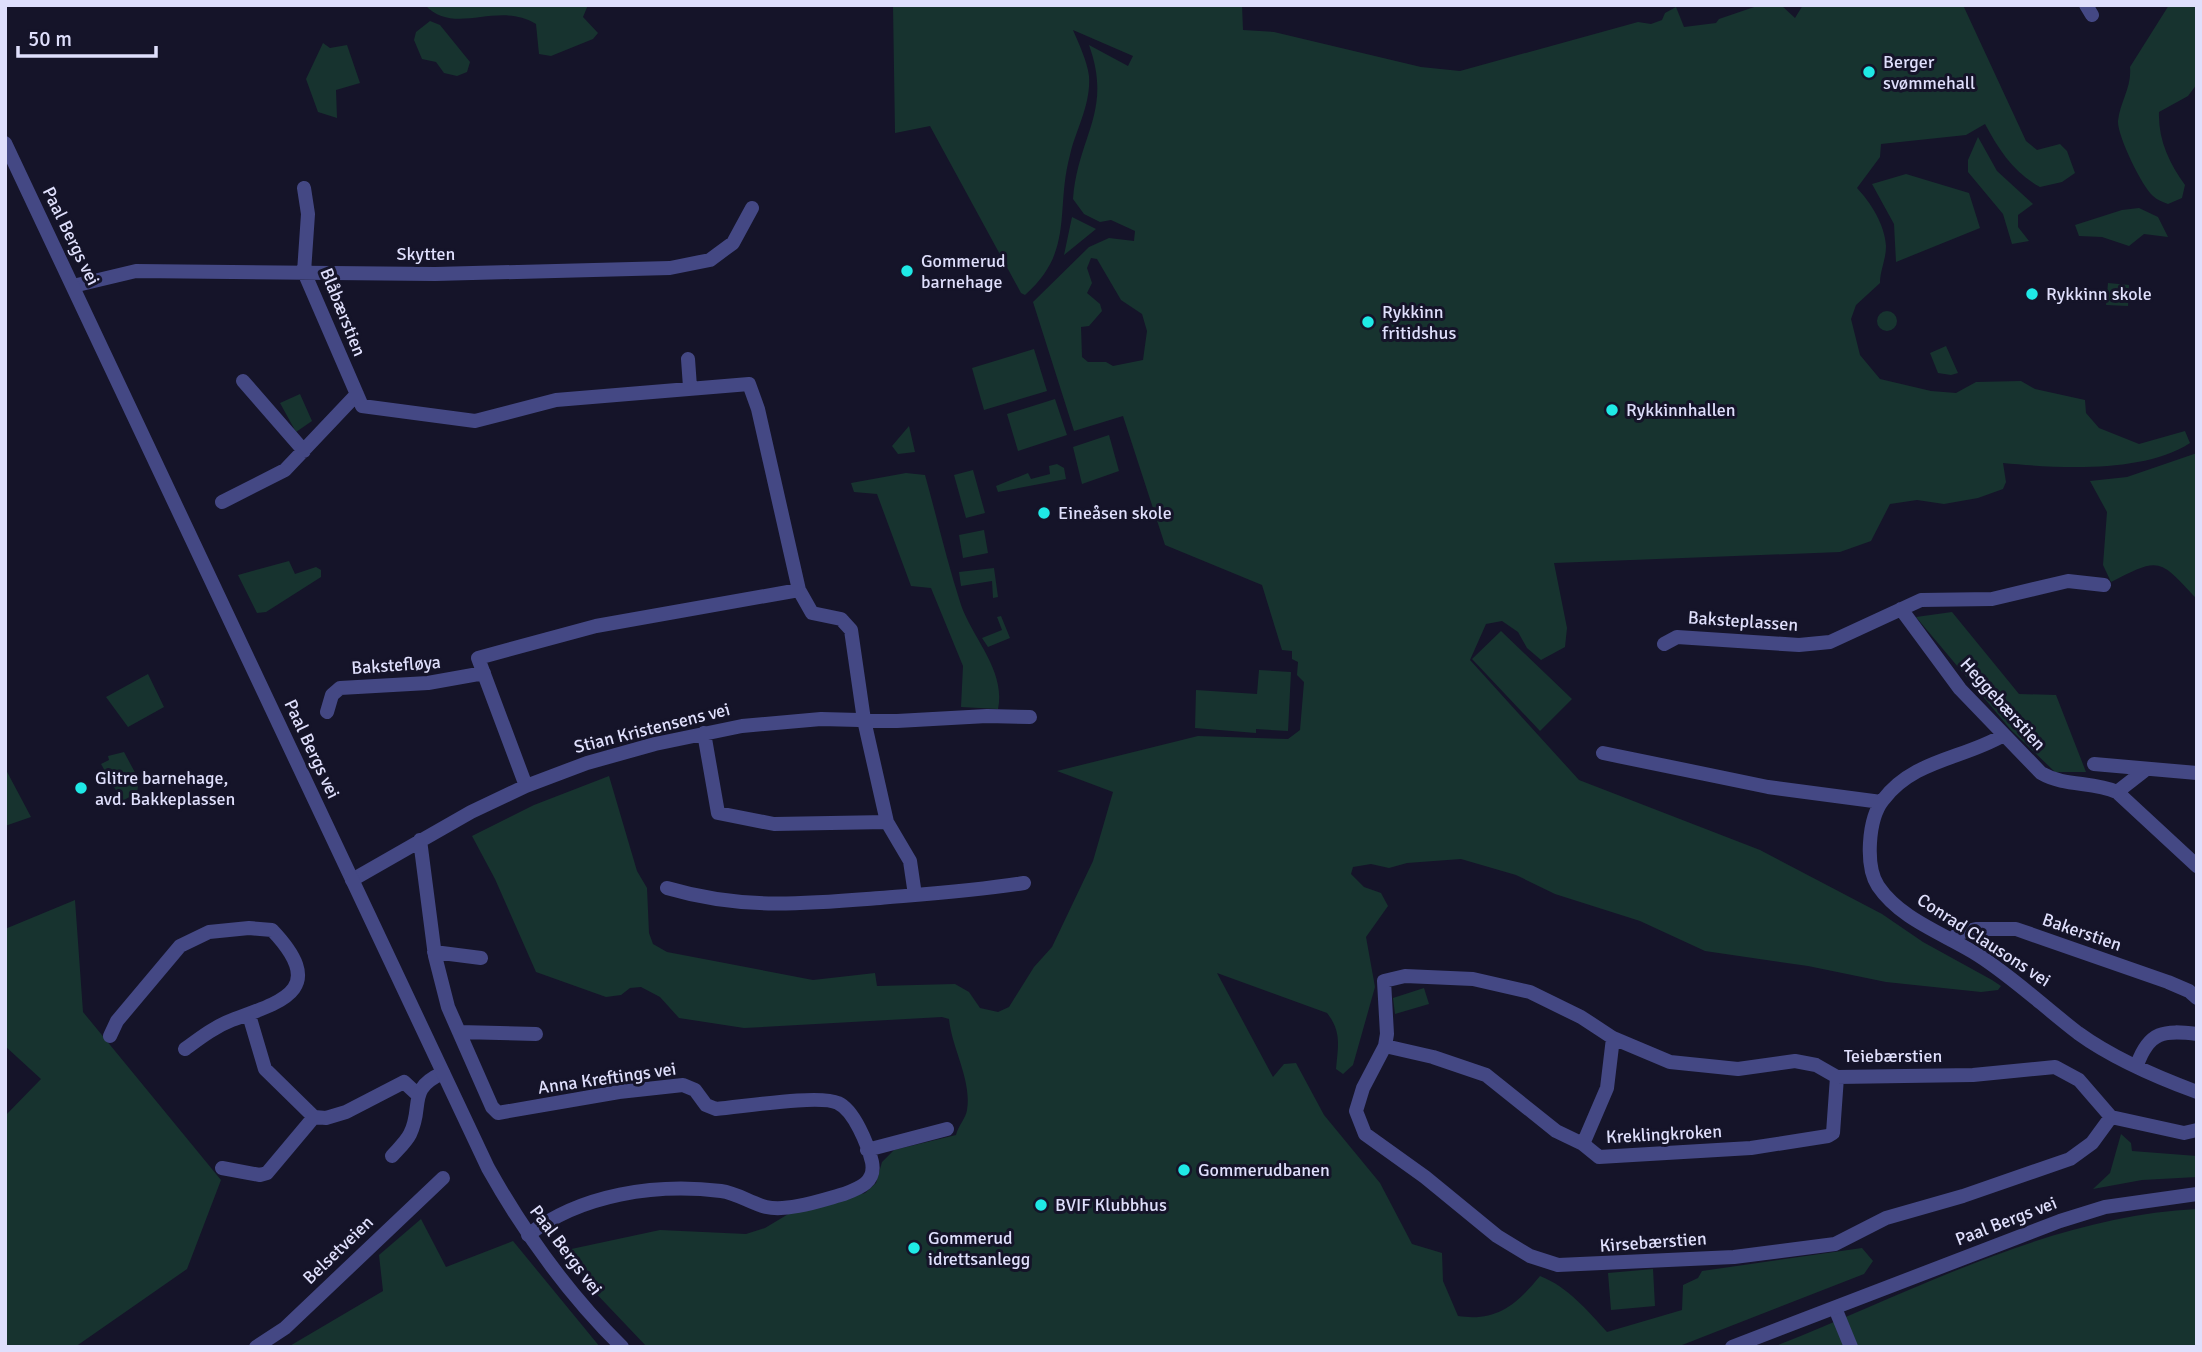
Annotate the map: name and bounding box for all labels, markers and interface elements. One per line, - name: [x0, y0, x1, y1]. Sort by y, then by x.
- scale bar: [18, 14, 156, 58]
- text: 50 m: [28, 26, 72, 52]
- place label: Berger svømmehall: [1883, 51, 1975, 94]
- marker: Berger svømmehall: [1861, 64, 1877, 80]
- street label: Paal Bergs vei: [38, 183, 104, 289]
- street label: Skytten: [397, 243, 455, 265]
- place label: Gommerud barnehage: [921, 250, 1006, 293]
- marker: Gommerud barnehage: [899, 263, 915, 279]
- street label: Blåbærstien: [315, 265, 371, 359]
- place label: Rykkinn skole: [2046, 283, 2152, 305]
- marker: Rykkinn skole: [2024, 286, 2040, 302]
- place label: Rykkinn fritidshus: [1382, 301, 1456, 344]
- marker: Rykkinn fritidshus: [1360, 314, 1376, 330]
- place label: Rykkinnhallen: [1626, 399, 1736, 421]
- marker: Rykkinnhallen: [1604, 402, 1620, 418]
- place label: Eineåsen skole: [1058, 502, 1172, 524]
- marker: Eineåsen skole: [1036, 505, 1052, 521]
- street label: Baksteplassen: [1687, 606, 1799, 636]
- street label: Bakstefløya: [350, 651, 442, 679]
- street label: Heggebærstien: [1956, 653, 2050, 755]
- street label: Paal Bergs vei: [279, 696, 345, 802]
- street label: Stian Kristensens vei: [572, 698, 732, 758]
- place label: Glitre barnehage, avd. Bakkeplassen: [95, 767, 235, 810]
- marker: Glitre barnehage, avd. Bakkeplassen: [73, 780, 89, 796]
- street label: Conrad Clausons vei: [1913, 889, 2055, 991]
- street label: Bakerstien: [2039, 908, 2125, 956]
- street label: Teiebærstien: [1844, 1045, 1942, 1067]
- street label: Anna Kreftings vei: [536, 1057, 678, 1099]
- street label: Kreklingkroken: [1605, 1120, 1723, 1148]
- place label: Gommerudbanen: [1198, 1159, 1330, 1181]
- marker: Gommerudbanen: [1176, 1162, 1192, 1178]
- street label: Paal Bergs vei: [1952, 1192, 2060, 1250]
- place label: BVIF Klubbhus: [1055, 1194, 1167, 1216]
- marker: BVIF Klubbhus: [1033, 1197, 1049, 1213]
- street label: Paal Bergs vei: [525, 1201, 607, 1299]
- street label: Belsetveien: [298, 1211, 378, 1289]
- place label: Gommerud idrettsanlegg: [928, 1227, 1030, 1270]
- street label: Kirsebærstien: [1599, 1227, 1707, 1257]
- marker: Gommerud idrettsanlegg: [906, 1240, 922, 1256]

